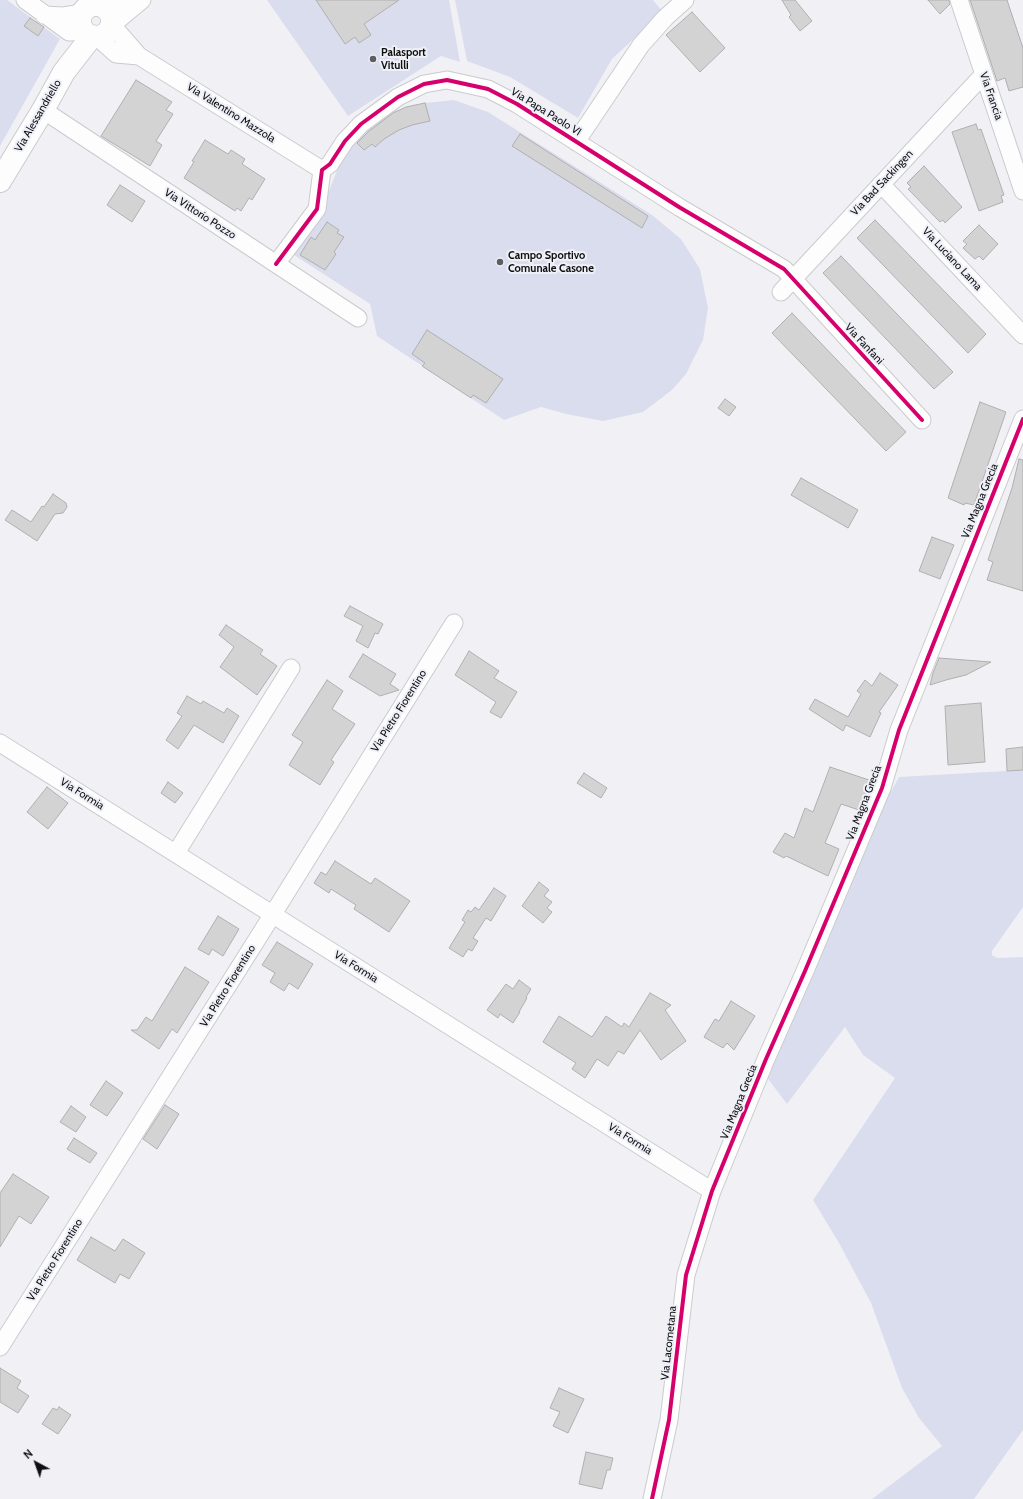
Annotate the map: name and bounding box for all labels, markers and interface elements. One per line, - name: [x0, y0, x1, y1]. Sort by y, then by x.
- place label: Palasport Vitulli: [381, 46, 426, 72]
- marker: Palasport Vitulli: [368, 54, 378, 64]
- street label: Via Francia: [977, 70, 1005, 122]
- street label: Via Alessandriello: [12, 77, 64, 155]
- street label: Via Valentino Mazzola: [184, 80, 278, 146]
- street label: Via Papa Paolo VI: [508, 85, 584, 139]
- street label: Via Bad Sackingen: [848, 147, 916, 219]
- street label: Via Vittorio Pozzo: [162, 186, 238, 242]
- street label: Via Luciano Lama: [919, 225, 985, 293]
- place label: Campo Sportivo Comunale Casone: [508, 249, 594, 275]
- marker: Campo Sportivo Comunale Casone: [495, 257, 505, 267]
- street label: Via Fanfani: [842, 321, 886, 367]
- street label: Via Magna Grecia: [959, 462, 1001, 540]
- street label: Via Pietro Fiorentino: [368, 667, 430, 755]
- street label: Via Magna Grecia: [844, 763, 884, 843]
- street label: Via Formia: [58, 775, 106, 813]
- street label: Via Pietro Fiorentino: [197, 942, 259, 1030]
- street label: Via Formia: [332, 948, 380, 986]
- street label: Via Magna Grecia: [718, 1063, 760, 1141]
- street label: Via Formia: [606, 1120, 654, 1158]
- street label: Via Pietro Fiorentino: [24, 1216, 86, 1304]
- street label: Via Lacometana: [659, 1305, 679, 1381]
- north arrow: [16, 1443, 56, 1483]
- text: N: [21, 1446, 36, 1462]

